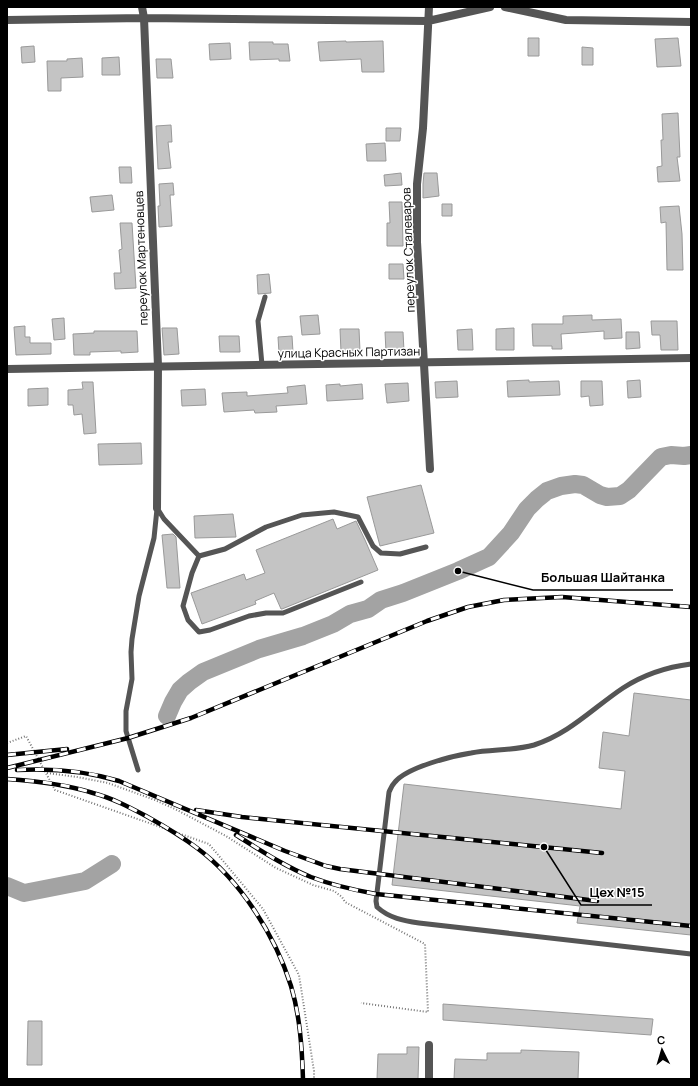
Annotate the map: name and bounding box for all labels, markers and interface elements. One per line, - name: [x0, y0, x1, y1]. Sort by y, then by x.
- street label: переулок Сталеваров: [397, 187, 419, 313]
- street label: переулок Мартеновцев: [130, 190, 152, 326]
- street label: улица Красных Партизан: [278, 342, 420, 362]
- callout: Большая Шайтанка: [533, 565, 673, 590]
- text: Большая Шайтанка: [541, 568, 665, 586]
- callout: Цех №15: [581, 880, 652, 905]
- text: Цех №15: [589, 883, 645, 901]
- north arrow: [642, 1030, 682, 1070]
- text: С: [656, 1032, 666, 1047]

